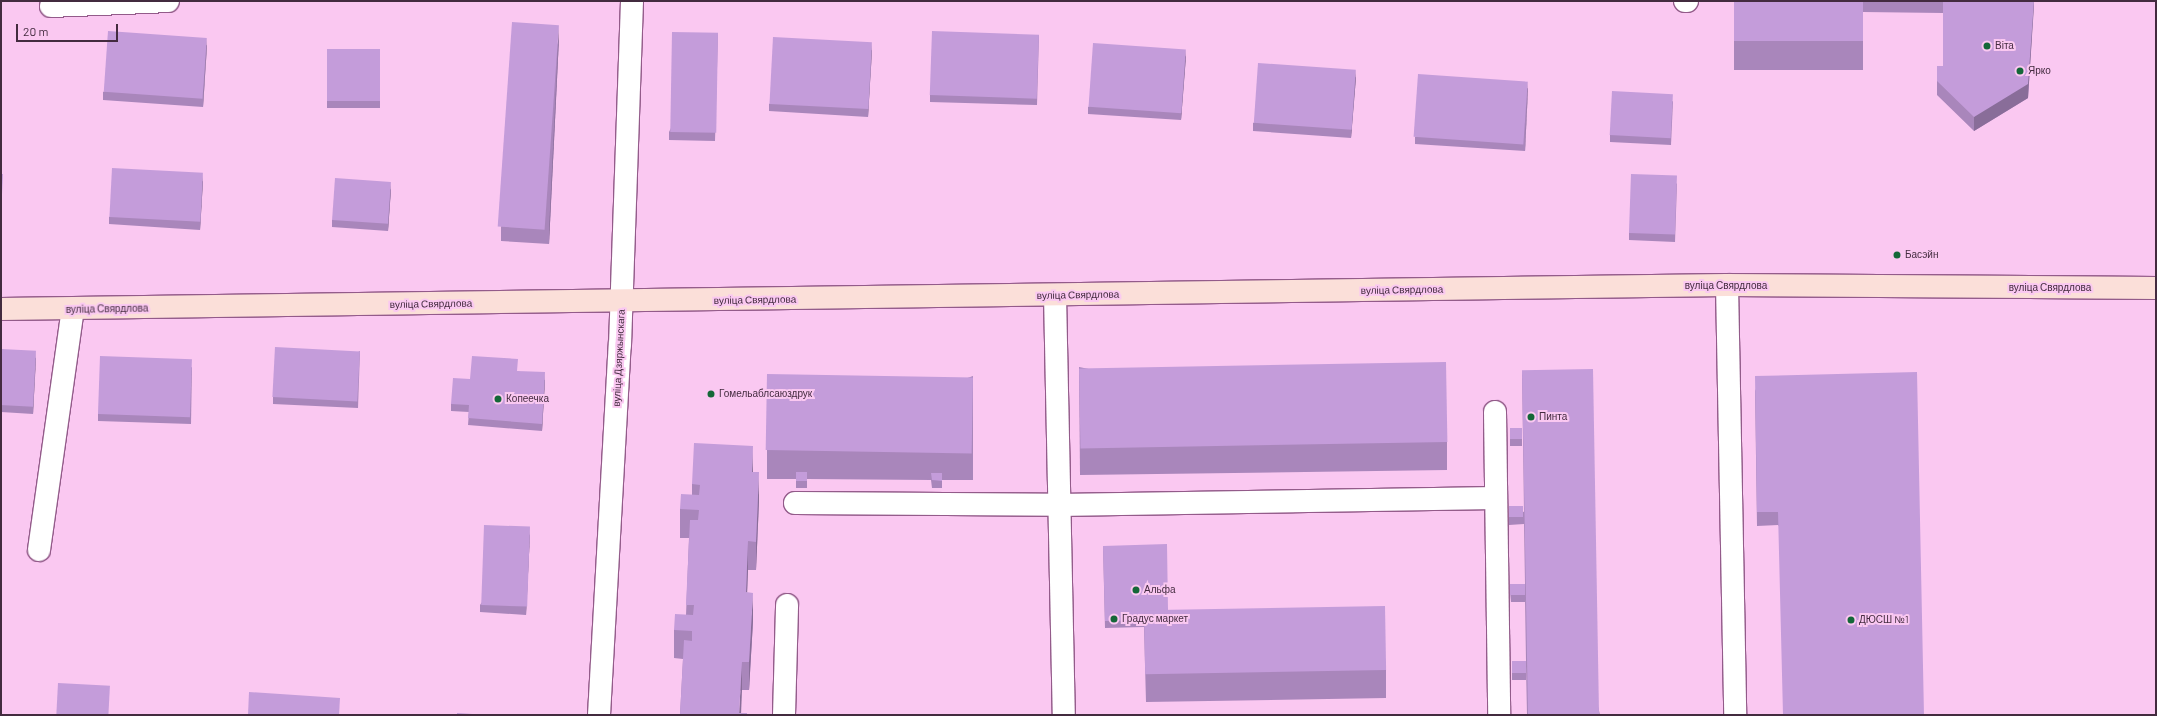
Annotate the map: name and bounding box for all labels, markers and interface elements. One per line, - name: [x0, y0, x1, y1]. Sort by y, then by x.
- scale bar: [18, 16, 120, 42]
- text: 20 m: [23, 24, 49, 38]
- place label: Віта: [1995, 40, 2014, 52]
- marker: Віта: [1982, 41, 1992, 51]
- place label: Ярко: [2028, 65, 2051, 77]
- marker: Ярко: [2015, 66, 2025, 76]
- place label: Басэйн: [1905, 249, 1938, 261]
- marker: Басэйн: [1892, 250, 1902, 260]
- street label: вуліца Свярдлова: [1685, 280, 1767, 292]
- street label: вуліца Свярдлова: [2009, 282, 2091, 294]
- street label: вуліца Свярдлова: [1361, 283, 1443, 297]
- street label: вуліца Свярдлова: [1037, 288, 1119, 302]
- street label: вуліца Свярдлова: [714, 293, 796, 307]
- street label: вуліца Свярдлова: [390, 297, 472, 311]
- street label: вуліца Свярдлова: [66, 302, 148, 316]
- street label: вуліца Дзяржынскага: [610, 309, 628, 407]
- place label: Гомельаблсаюздрук: [719, 388, 812, 400]
- marker: Гомельаблсаюздрук: [706, 389, 716, 399]
- place label: Копеечка: [506, 393, 549, 405]
- marker: Копеечка: [493, 394, 503, 404]
- place label: Пинта: [1539, 411, 1567, 423]
- marker: Пинта: [1526, 412, 1536, 422]
- place label: Альфа: [1144, 584, 1176, 596]
- marker: Альфа: [1131, 585, 1141, 595]
- place label: Градус маркет: [1122, 613, 1188, 625]
- marker: Градус маркет: [1109, 614, 1119, 624]
- place label: ДЮСШ №1: [1859, 614, 1908, 626]
- marker: ДЮСШ №1: [1846, 615, 1856, 625]

